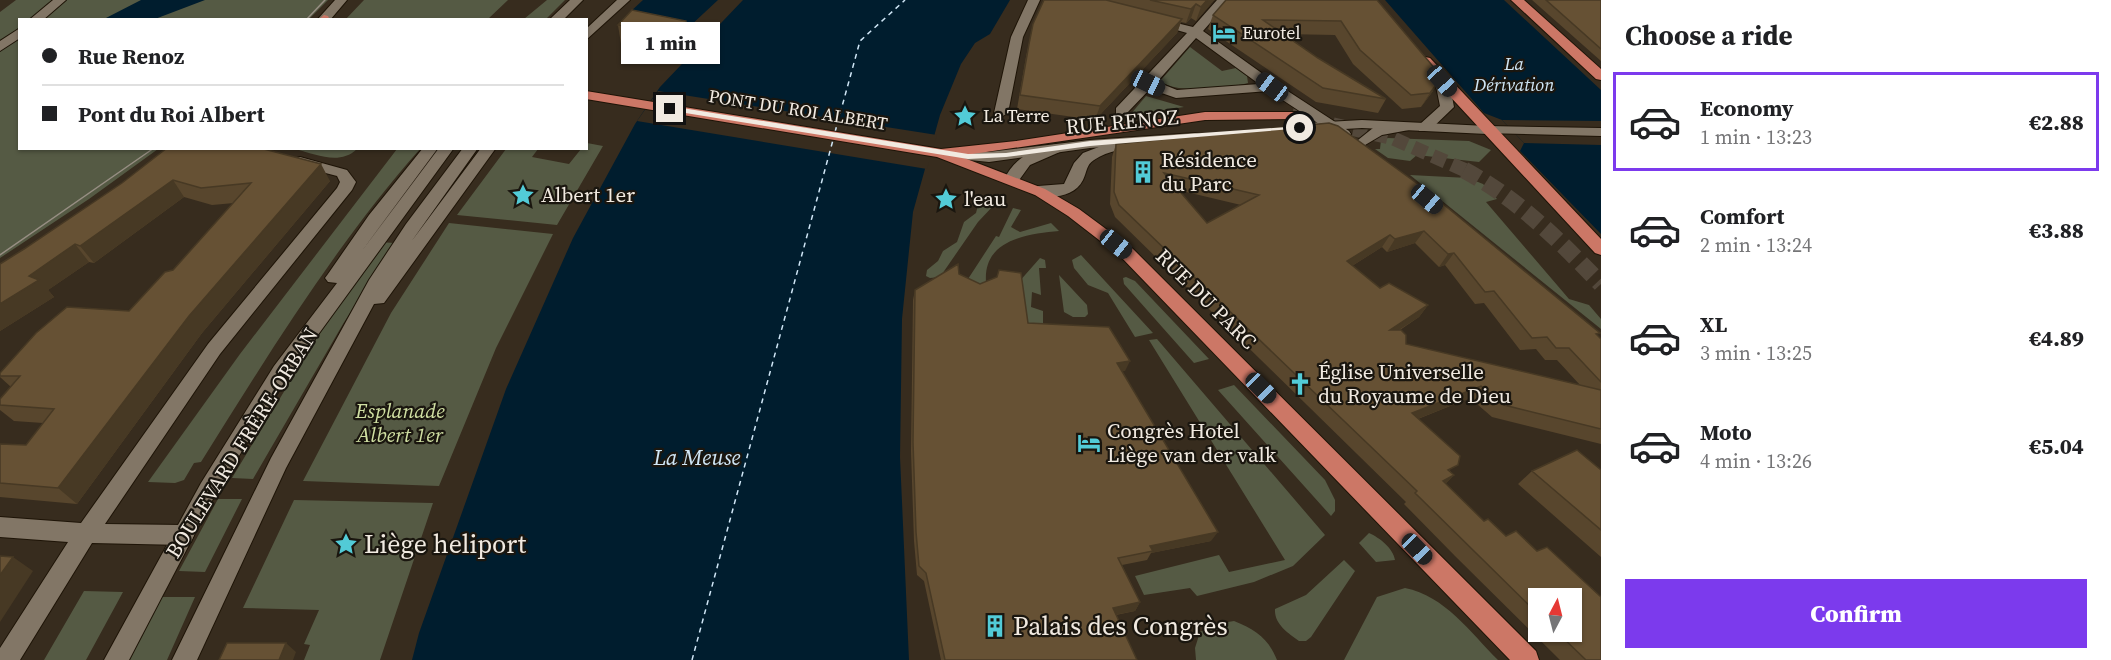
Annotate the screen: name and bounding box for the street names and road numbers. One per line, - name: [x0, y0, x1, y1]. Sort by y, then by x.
- street label: PONT DU ROI ALBERT: [707, 83, 890, 136]
- street label: RUE RENOZ: [1064, 102, 1180, 141]
- street label: RUE DU PARC: [1150, 242, 1263, 355]
- street label: BOULEVARD FRÈRE-ORBAN: [159, 322, 325, 564]

